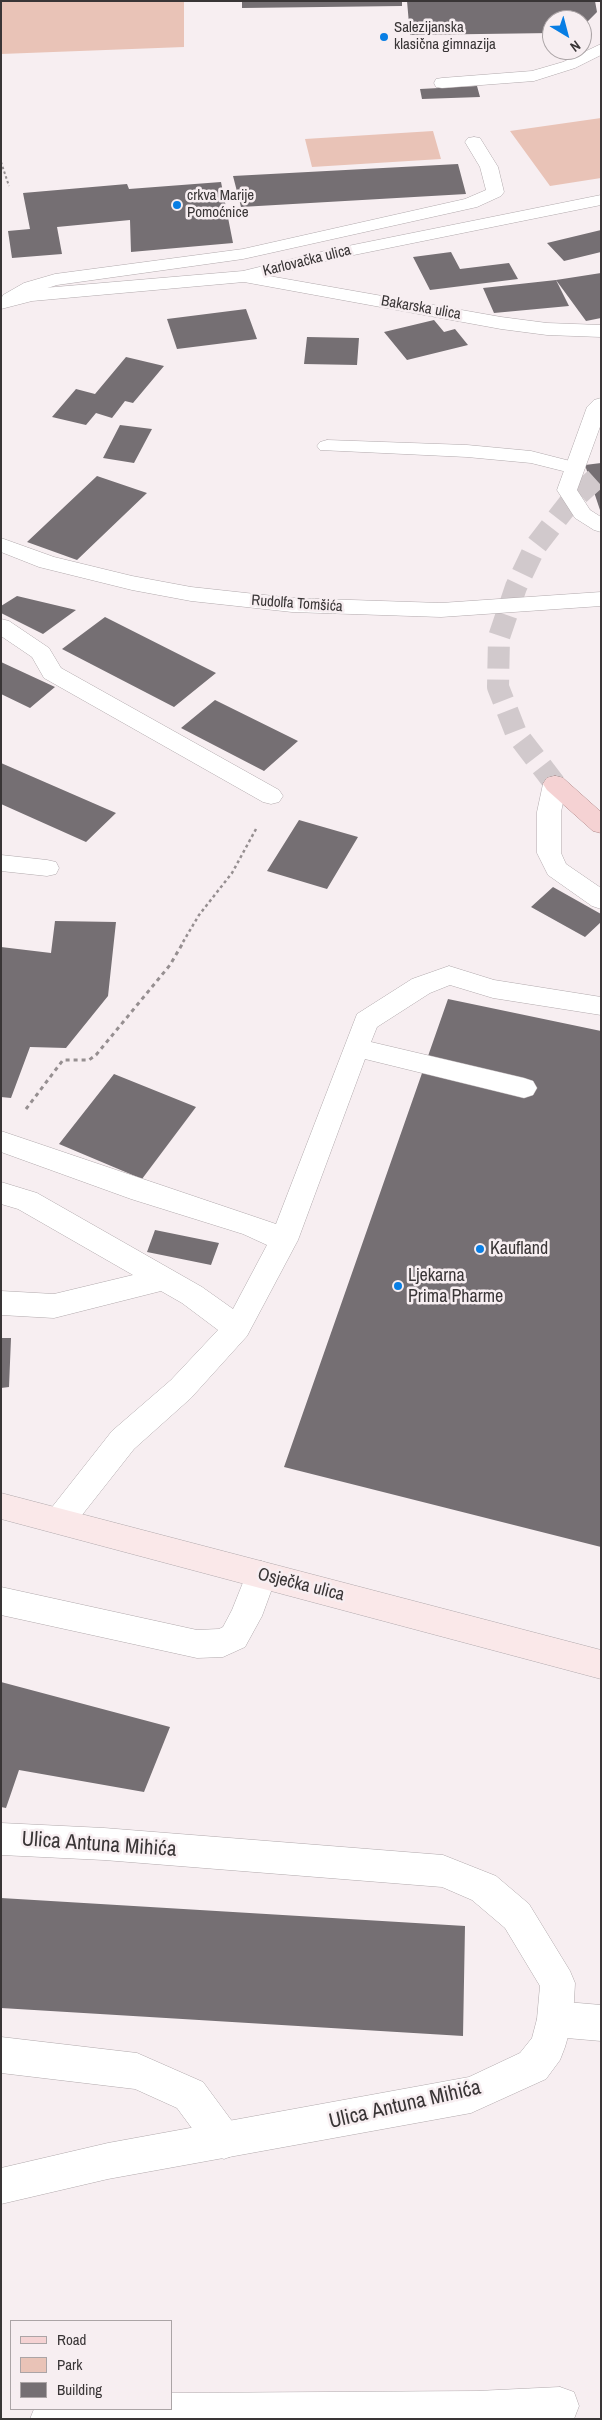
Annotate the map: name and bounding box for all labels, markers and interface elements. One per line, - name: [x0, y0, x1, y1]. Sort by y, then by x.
- north arrow: [542, 10, 592, 60]
- place label: Salezijanska klasična gimnazija: [394, 19, 496, 54]
- marker: Salezijanska klasična gimnazija: [378, 31, 390, 43]
- text: N: [567, 36, 584, 56]
- place label: crkva Marije Pomoćnice: [187, 187, 254, 222]
- marker: crkva Marije Pomoćnice: [171, 199, 183, 211]
- street label: Karlovačka ulica: [261, 241, 353, 281]
- street label: Bakarska ulica: [380, 292, 462, 324]
- street label: Rudolfa Tomšića: [251, 592, 343, 616]
- place label: Kaufland: [490, 1238, 548, 1260]
- marker: Kaufland: [474, 1243, 486, 1255]
- place label: Ljekarna Prima Pharme: [408, 1265, 503, 1308]
- marker: Ljekarna Prima Pharme: [392, 1280, 404, 1292]
- street label: Osječka ulica: [255, 1564, 347, 1606]
- street label: Ulica Antuna Mihića: [21, 1827, 177, 1863]
- street label: Ulica Antuna Mihića: [327, 2075, 483, 2135]
- legend: [10, 2320, 172, 2410]
- text: Road: [57, 2329, 86, 2350]
- text: Park: [57, 2354, 82, 2375]
- text: Building: [57, 2379, 102, 2400]

